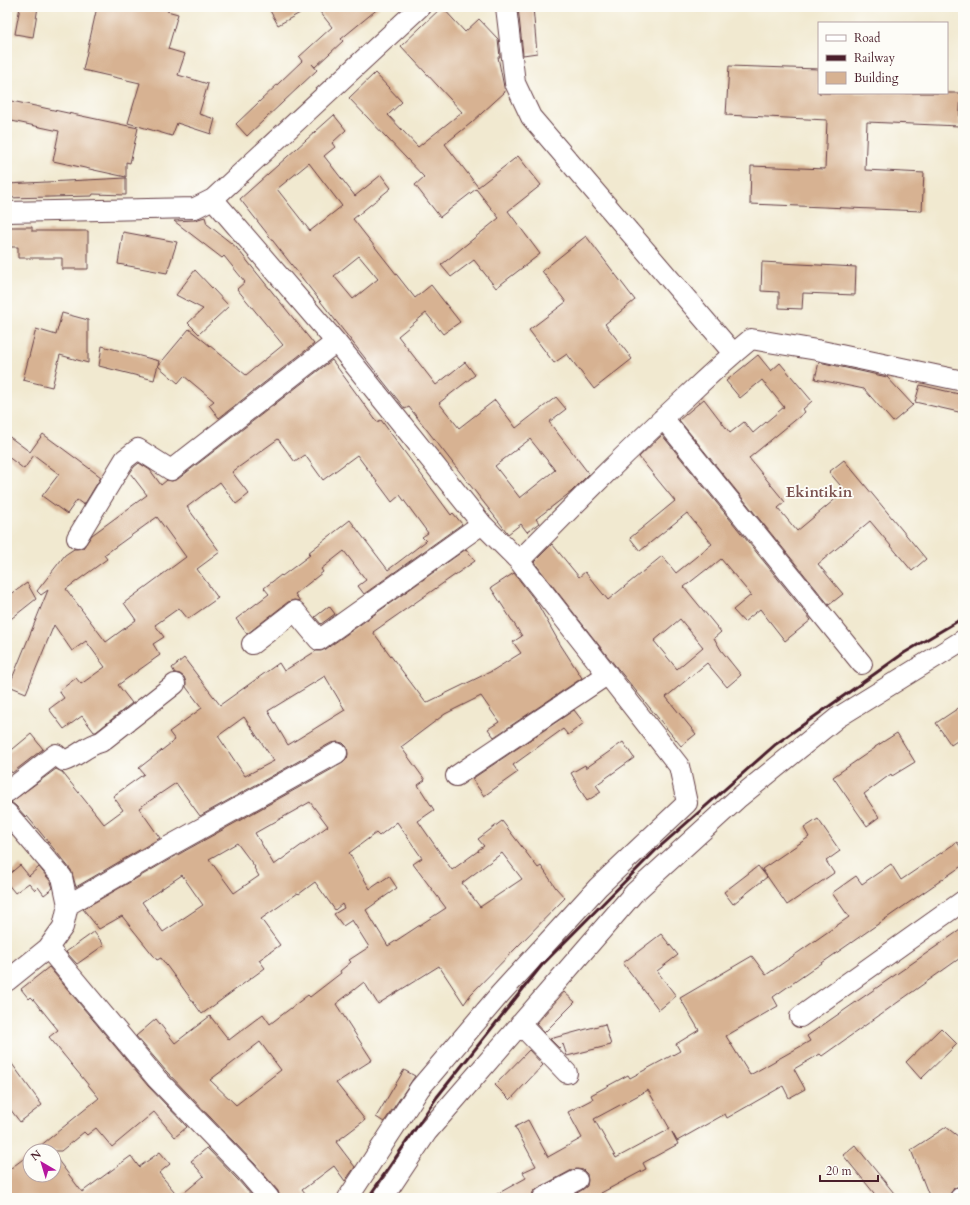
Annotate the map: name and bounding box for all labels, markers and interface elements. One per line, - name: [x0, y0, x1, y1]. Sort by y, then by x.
- legend: [818, 22, 948, 94]
- text: Road: [854, 30, 881, 46]
- text: Railway: [854, 50, 896, 66]
- text: Building: [854, 70, 899, 86]
- district label: Ekintikin: [786, 482, 853, 502]
- north arrow: [22, 1143, 62, 1183]
- text: N: [28, 1146, 45, 1164]
- scale bar: [820, 1157, 878, 1183]
- text: 20 m: [826, 1163, 853, 1179]

